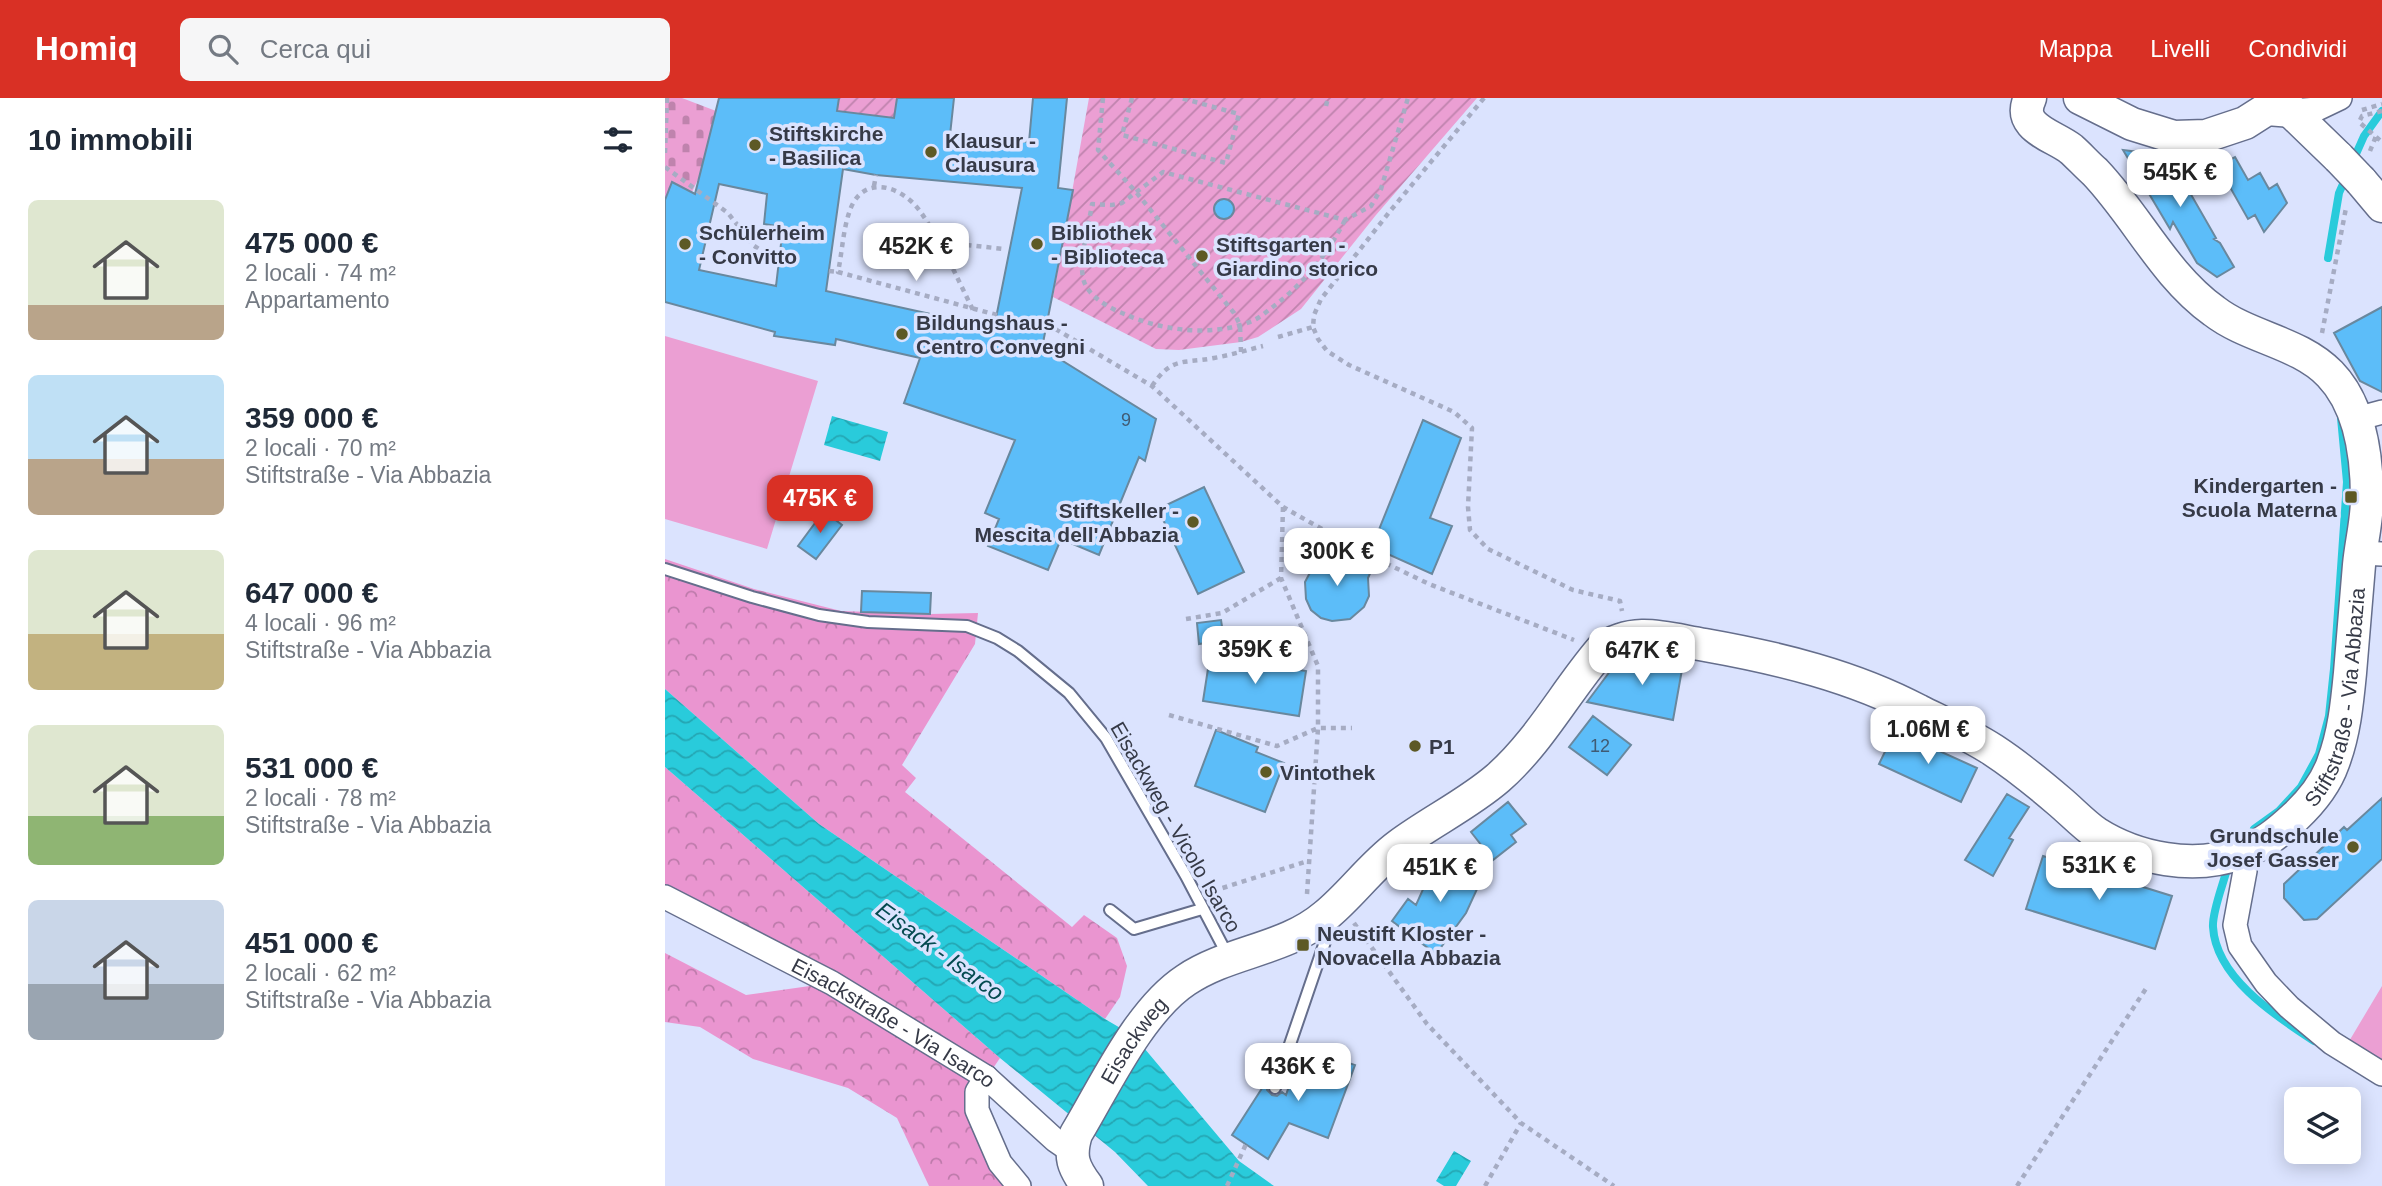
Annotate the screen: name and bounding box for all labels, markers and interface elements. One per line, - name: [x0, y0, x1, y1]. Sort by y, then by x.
- search box: [180, 18, 670, 81]
- text: Homiq: [35, 30, 138, 67]
- icon: search: [204, 30, 242, 68]
- text: Cerca qui: [260, 34, 371, 64]
- text: Mappa: [2039, 35, 2112, 62]
- text: Livelli: [2150, 35, 2210, 62]
- text: Condividi: [2248, 35, 2347, 62]
- icon: filters: [599, 121, 637, 159]
- place label: Stiftskirche - Basilica: [769, 122, 883, 169]
- text: 10 immobili: [28, 123, 193, 156]
- place label: Klausur - Clausura: [945, 129, 1036, 176]
- marker: Stiftskirche - Basilica: [747, 137, 763, 153]
- marker: Klausur - Clausura: [923, 144, 939, 160]
- pin: 545K €: [2123, 150, 2237, 209]
- text: 545K €: [2143, 159, 2217, 185]
- place label: Schülerheim - Convitto: [699, 221, 825, 268]
- place label: Bibliothek - Biblioteca: [1051, 221, 1165, 268]
- pin: 452K €: [859, 223, 973, 283]
- text: 475 000 €: [245, 226, 378, 259]
- icon: home: [84, 228, 168, 312]
- text: 452K €: [879, 233, 953, 259]
- place label: Stiftsgarten - Giardino storico: [1216, 233, 1378, 280]
- marker: Schülerheim - Convitto: [677, 236, 693, 252]
- marker: Bibliothek - Biblioteca: [1029, 236, 1045, 252]
- marker: Stiftsgarten - Giardino storico: [1194, 248, 1210, 264]
- text: 2 locali · 74 m²: [245, 260, 396, 286]
- text: Appartamento: [245, 287, 389, 313]
- place label: Bildungshaus - Centro Convegni: [916, 311, 1085, 358]
- marker: Bildungshaus - Centro Convegni: [894, 326, 910, 342]
- text: 359 000 €: [245, 401, 378, 434]
- icon: home: [84, 403, 168, 487]
- house number: 9: [1121, 410, 1131, 430]
- text: 2 locali · 70 m²: [245, 435, 396, 461]
- text: Stiftstraße - Via Abbazia: [245, 462, 491, 488]
- place label: Kindergarten - Scuola Materna: [2182, 474, 2337, 521]
- pin: 475K €: [763, 476, 877, 535]
- text: 475K €: [783, 485, 857, 511]
- marker: Kindergarten - Scuola Materna: [2343, 489, 2359, 505]
- place label: Stiftskeller - Mescita dell'Abbazia: [974, 499, 1179, 546]
- marker: Stiftskeller - Mescita dell'Abbazia: [1185, 514, 1201, 530]
- pin: 300K €: [1280, 528, 1394, 588]
- text: 300K €: [1300, 538, 1374, 564]
- text: 647 000 €: [245, 576, 378, 609]
- icon: home: [84, 578, 168, 662]
- street label: Stiftstraße - Via Abbazia: [2299, 586, 2369, 811]
- text: 4 locali · 96 m²: [245, 610, 396, 636]
- pin: 359K €: [1198, 626, 1312, 686]
- pin: 647K €: [1585, 628, 1699, 687]
- text: 359K €: [1218, 636, 1292, 662]
- text: Stiftstraße - Via Abbazia: [245, 637, 491, 663]
- text: 647K €: [1605, 637, 1679, 663]
- pin: 1.06M €: [1863, 706, 1993, 766]
- text: 1.06M €: [1886, 716, 1970, 742]
- street label: Eisackweg - Vicolo Isarco: [1106, 718, 1246, 936]
- place label: P1: [1429, 735, 1455, 758]
- house number: 12: [1590, 736, 1610, 756]
- marker: P1: [1407, 738, 1423, 754]
- text: 531 000 €: [245, 751, 378, 784]
- icon: home: [84, 753, 168, 837]
- place label: Vintothek: [1280, 761, 1376, 784]
- marker: Vintothek: [1258, 764, 1274, 780]
- text: 2 locali · 78 m²: [245, 785, 396, 811]
- text: Stiftstraße - Via Abbazia: [245, 812, 491, 838]
- place label: Grundschule Josef Gasser: [2207, 824, 2339, 871]
- marker: Grundschule Josef Gasser: [2345, 839, 2361, 855]
- pin: 531K €: [2042, 842, 2156, 902]
- pin: 451K €: [1383, 844, 1497, 904]
- text: 531K €: [2062, 852, 2136, 878]
- text: 451K €: [1403, 854, 1477, 880]
- water label: Eisack - Isarco: [871, 896, 1009, 1006]
- place label: Neustift Kloster - Novacella Abbazia: [1317, 922, 1501, 969]
- text: 451 000 €: [245, 926, 378, 959]
- icon: home: [84, 928, 168, 1012]
- marker: Neustift Kloster - Novacella Abbazia: [1295, 937, 1311, 953]
- street label: Eisackstraße - Via Isarco: [788, 953, 1001, 1092]
- text: 2 locali · 62 m²: [245, 960, 396, 986]
- text: Stiftstraße - Via Abbazia: [245, 987, 491, 1013]
- street label: Eisackweg: [1096, 992, 1171, 1088]
- pin: 436K €: [1241, 1044, 1355, 1103]
- text: 436K €: [1261, 1053, 1335, 1079]
- map controls: [2284, 1087, 2361, 1164]
- button: layers: [2284, 1087, 2361, 1164]

